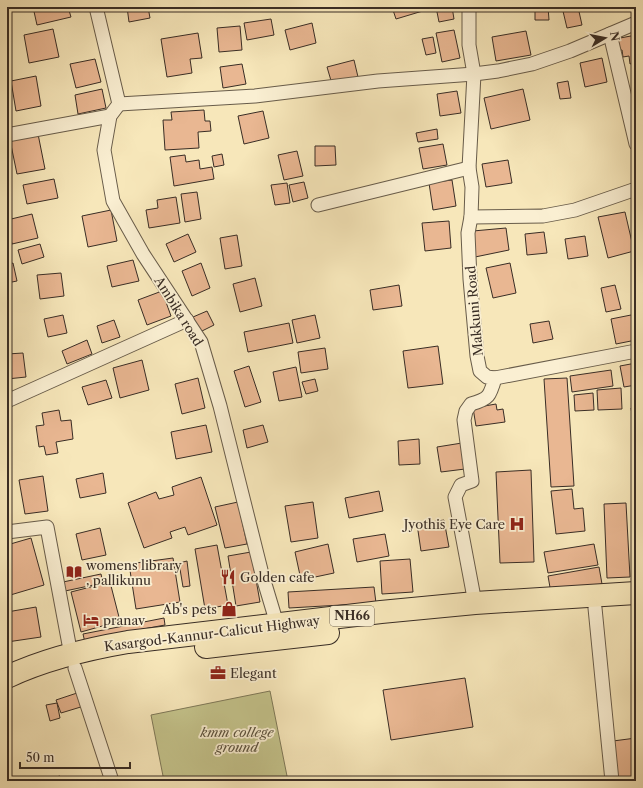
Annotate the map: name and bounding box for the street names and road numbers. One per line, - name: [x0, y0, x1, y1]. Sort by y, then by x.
- street label: Makkuni Road: [462, 265, 486, 357]
- street label: Ambika road: [151, 272, 207, 349]
- road number: NH66: [330, 606, 374, 626]
- street label: Kasargod-Kannur-Calicut Highway: [103, 612, 321, 654]

